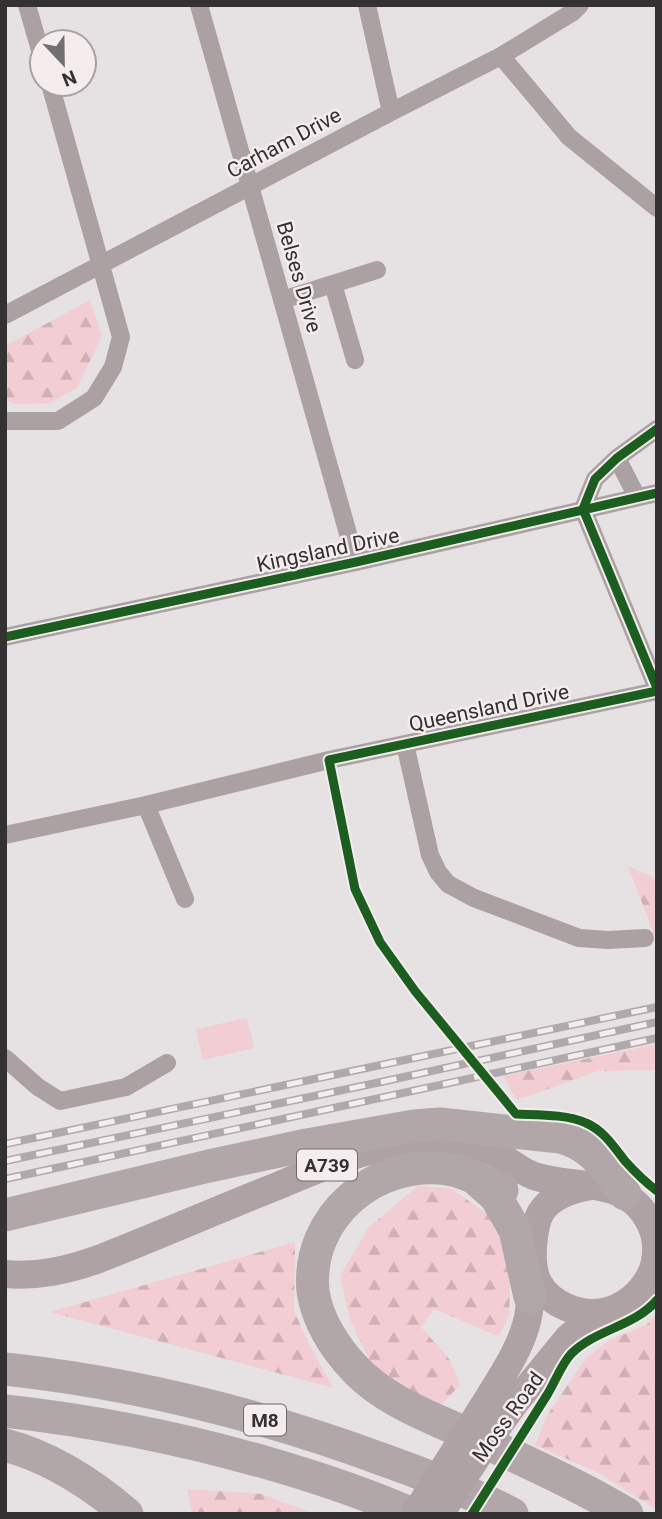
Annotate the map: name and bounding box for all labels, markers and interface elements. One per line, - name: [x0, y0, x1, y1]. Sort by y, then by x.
- north arrow: [28, 28, 98, 98]
- text: N: [59, 65, 80, 91]
- street label: Carham Drive: [223, 103, 345, 183]
- street label: Belses Drive: [272, 219, 326, 335]
- street label: Kingsland Drive: [255, 523, 401, 577]
- street label: Queensland Drive: [407, 679, 571, 737]
- road number: A739: [297, 1149, 357, 1180]
- street label: Moss Road: [467, 1367, 549, 1467]
- road number: M8: [244, 1404, 286, 1436]

